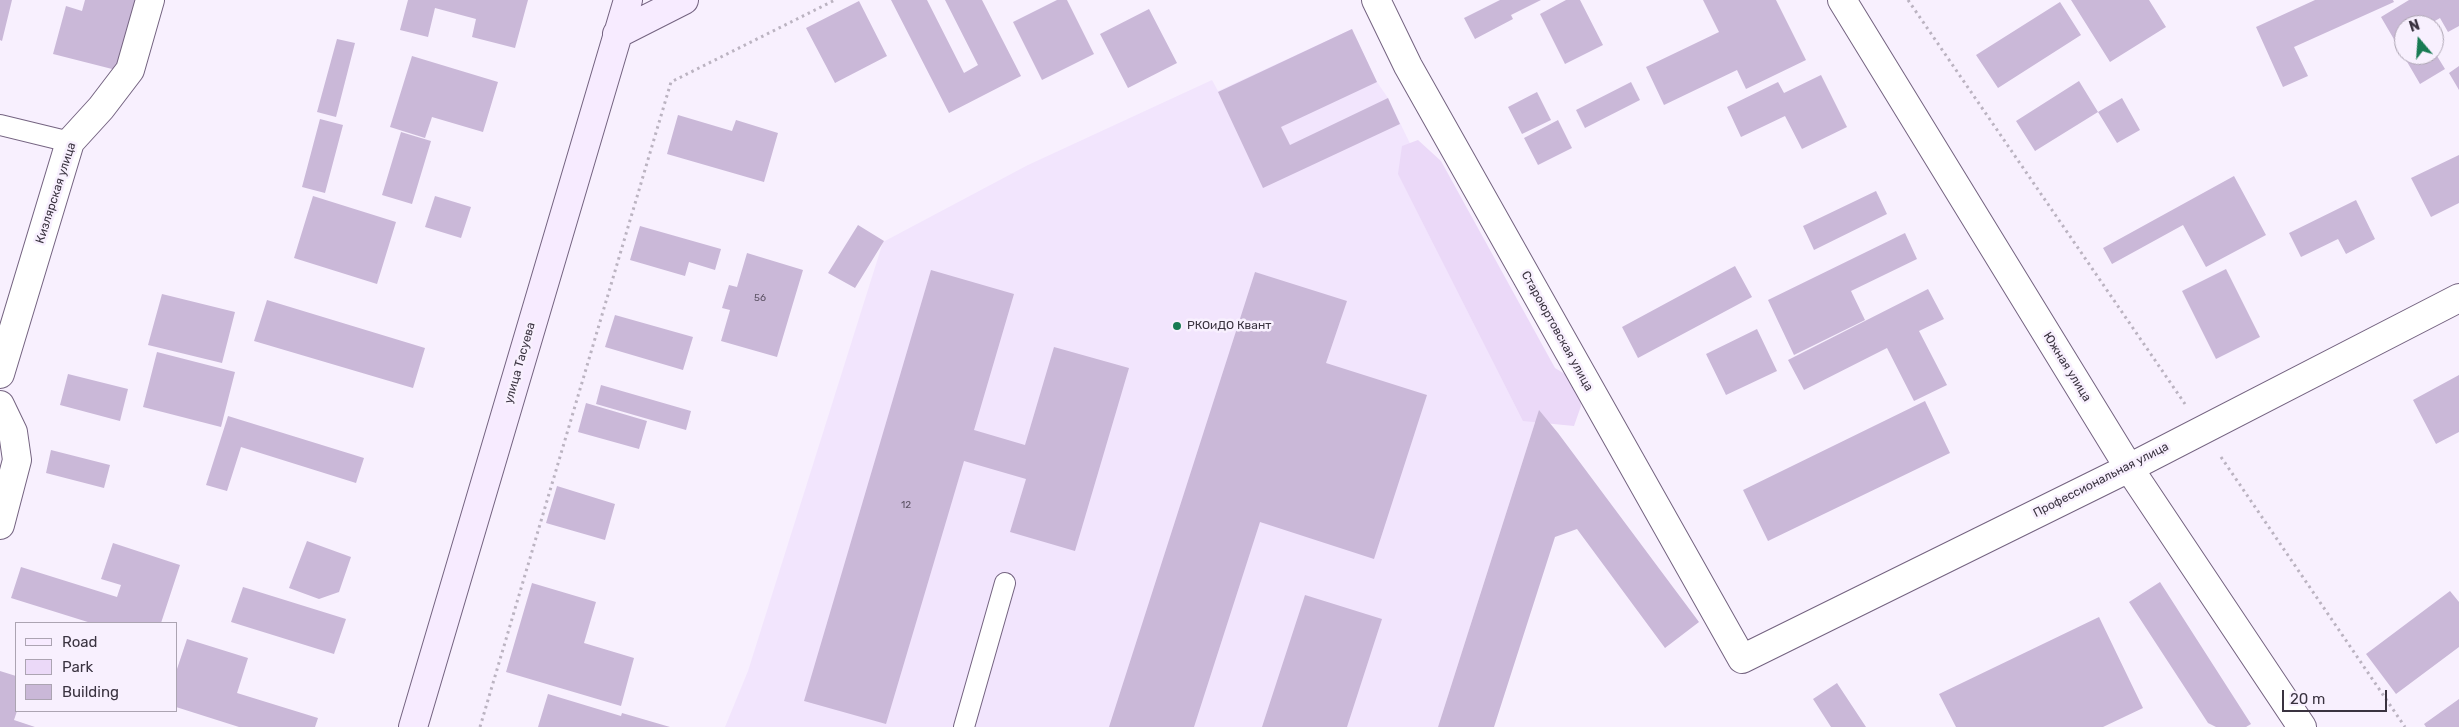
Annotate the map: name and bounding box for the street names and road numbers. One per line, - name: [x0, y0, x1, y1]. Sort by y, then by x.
- street label: Кизлярская улица: [33, 141, 79, 245]
- street label: Староюртовская улица: [1518, 268, 1596, 394]
- street label: улица Тасуева: [501, 321, 539, 405]
- street label: Южная улица: [2040, 330, 2094, 404]
- street label: Профессиональная улица: [2031, 439, 2171, 521]

